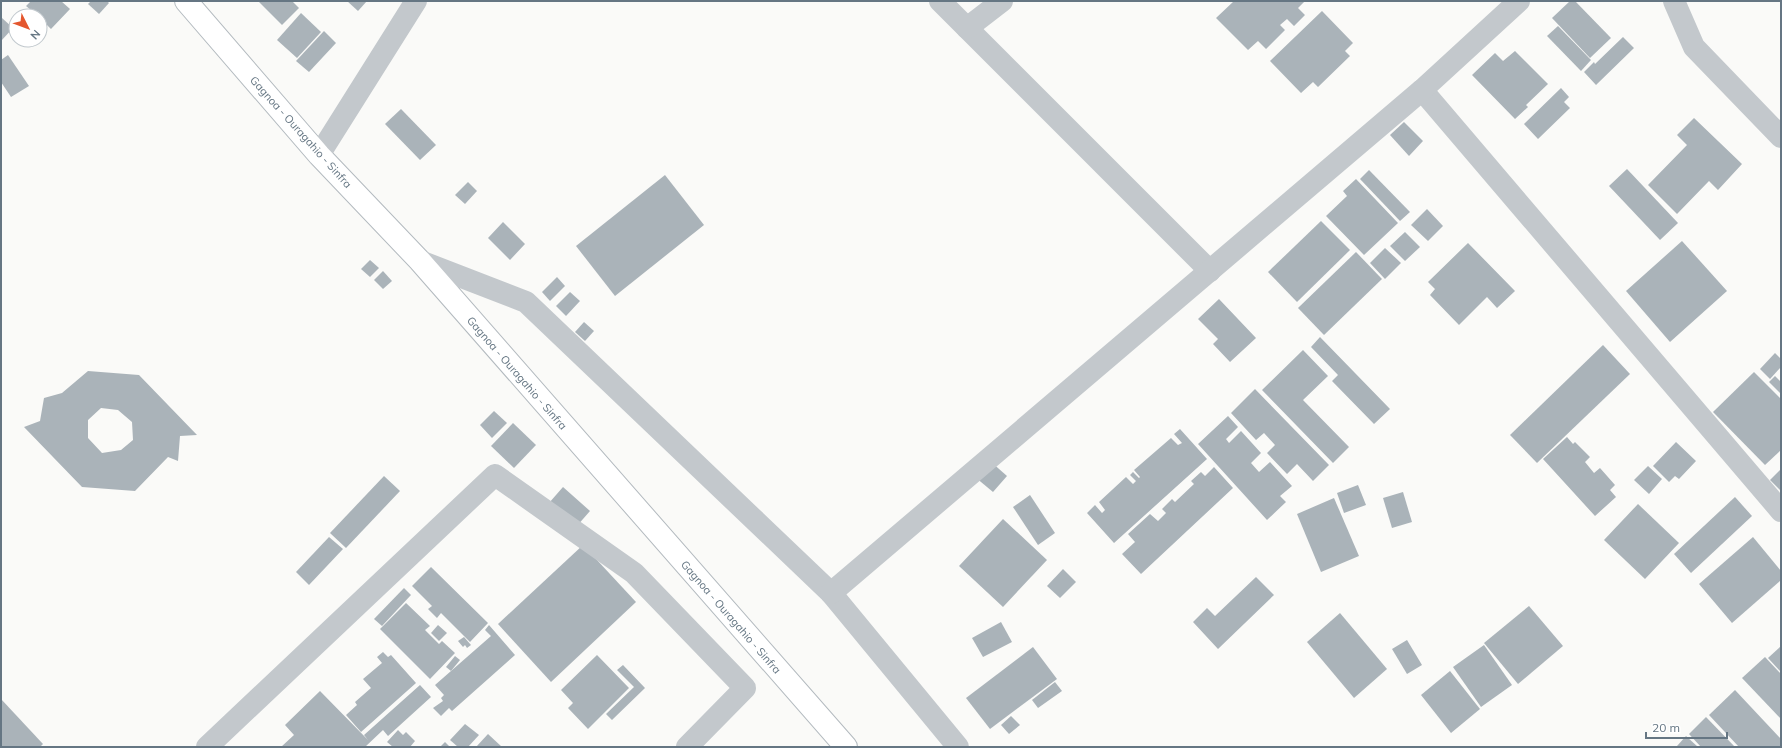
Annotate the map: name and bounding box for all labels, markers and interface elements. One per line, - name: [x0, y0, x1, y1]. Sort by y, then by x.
- north arrow: [8, 8, 48, 48]
- text: N: [27, 27, 43, 42]
- street label: Gagnoa - Ouragahio - Sinfra: [247, 73, 355, 191]
- street label: Gagnoa - Ouragahio - Sinfra: [464, 313, 570, 433]
- street label: Gagnoa - Ouragahio - Sinfra: [678, 557, 784, 677]
- scale bar: [1646, 714, 1727, 740]
- text: 20 m: [1652, 720, 1680, 735]

